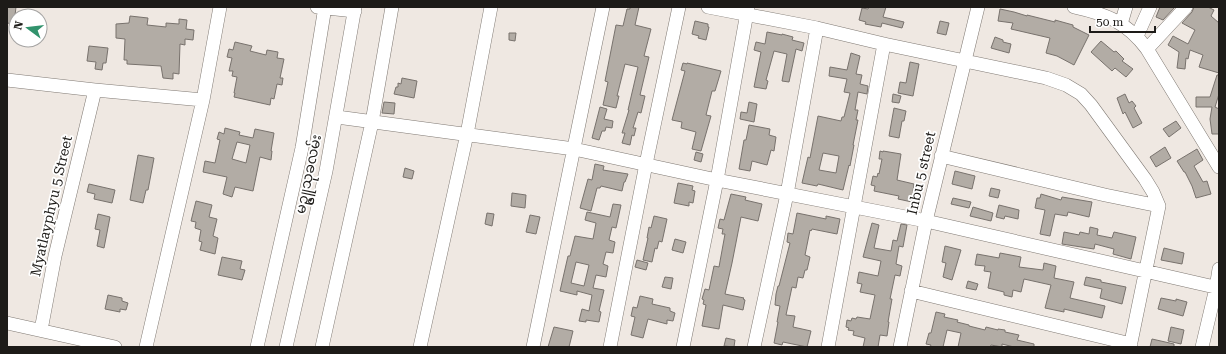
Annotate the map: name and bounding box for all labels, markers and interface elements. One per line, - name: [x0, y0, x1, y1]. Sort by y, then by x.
- north arrow: [8, 8, 48, 48]
- scale bar: [1090, 8, 1155, 34]
- text: 50 m: [1096, 15, 1123, 29]
- text: N: [11, 19, 26, 31]
- street label: Inbu 5 street: [904, 130, 938, 216]
- street label: မဥ္ဇူသုခလမ်း: [290, 133, 328, 216]
- street label: Myatlayphyu 5 Street: [27, 134, 75, 278]

